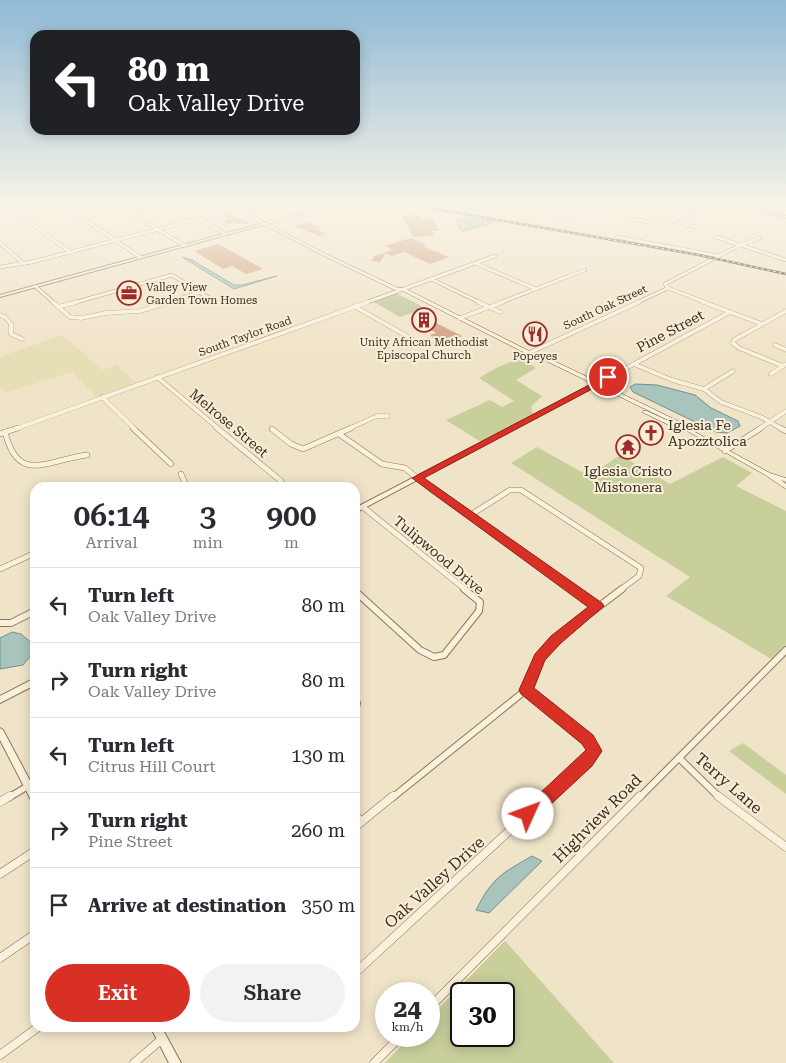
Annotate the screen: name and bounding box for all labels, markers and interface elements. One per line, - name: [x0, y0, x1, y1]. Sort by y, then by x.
- text: 80 m: [128, 49, 210, 90]
- icon: left: [45, 50, 110, 115]
- text: Oak Valley Drive: [128, 91, 304, 116]
- office icon: Valley View Garden Town Homes: [116, 280, 142, 306]
- place label: Valley View Garden Town Homes: [146, 281, 257, 307]
- street label: South Oak Street: [561, 282, 649, 332]
- building icon: Unity African Methodist Episcopal Church: [411, 307, 437, 333]
- street label: Pine Street: [634, 307, 706, 355]
- street label: South Taylor Road: [197, 314, 293, 359]
- restaurant icon: Popeyes: [522, 321, 548, 347]
- place label: Unity African Methodist Episcopal Church: [360, 336, 488, 362]
- place label: Popeyes: [513, 350, 557, 363]
- pin: [587, 356, 629, 398]
- icon: arrive: [594, 363, 622, 391]
- street label: Melrose Street: [187, 386, 271, 460]
- place label: Iglesia Fe Apozztolica: [668, 417, 747, 449]
- church icon: Iglesia Fe Apozztolica: [638, 420, 664, 446]
- temple icon: Iglesia Cristo Mistonera: [615, 434, 641, 460]
- place label: Iglesia Cristo Mistonera: [584, 463, 672, 495]
- text: 06:14: [73, 498, 149, 533]
- text: 3: [199, 498, 216, 533]
- text: 900: [266, 498, 317, 533]
- street label: Tulipwood Drive: [390, 512, 488, 598]
- text: Arrival: [85, 533, 137, 552]
- text: min: [193, 533, 223, 552]
- text: m: [284, 533, 299, 552]
- text: Turn left: [88, 584, 174, 607]
- icon: left: [45, 591, 73, 619]
- text: 80 m: [302, 594, 345, 617]
- text: Oak Valley Drive: [88, 607, 216, 626]
- text: Turn right: [88, 659, 188, 682]
- icon: right: [45, 666, 73, 694]
- text: 80 m: [302, 669, 345, 692]
- text: Oak Valley Drive: [88, 682, 216, 701]
- text: Turn left: [88, 734, 174, 757]
- icon: left: [45, 741, 73, 769]
- text: 130 m: [291, 744, 345, 767]
- street label: Terry Lane: [691, 749, 766, 818]
- text: Citrus Hill Court: [88, 757, 215, 776]
- street label: Highview Road: [549, 770, 646, 867]
- position arrow: [501, 787, 553, 839]
- text: Turn right: [88, 809, 188, 832]
- icon: right: [45, 816, 73, 844]
- text: 260 m: [291, 819, 345, 842]
- text: Pine Street: [88, 832, 172, 851]
- street label: Oak Valley Drive: [380, 832, 488, 932]
- icon: arrive: [45, 891, 73, 919]
- text: Arrive at destination: [88, 894, 286, 917]
- text: 350 m: [301, 894, 355, 917]
- button: Exit: [45, 964, 190, 1022]
- button: Share: [200, 964, 345, 1022]
- speed limit sign: 30: [450, 982, 515, 1047]
- text: 24: [393, 994, 422, 1023]
- text: km/h: [391, 1020, 424, 1034]

